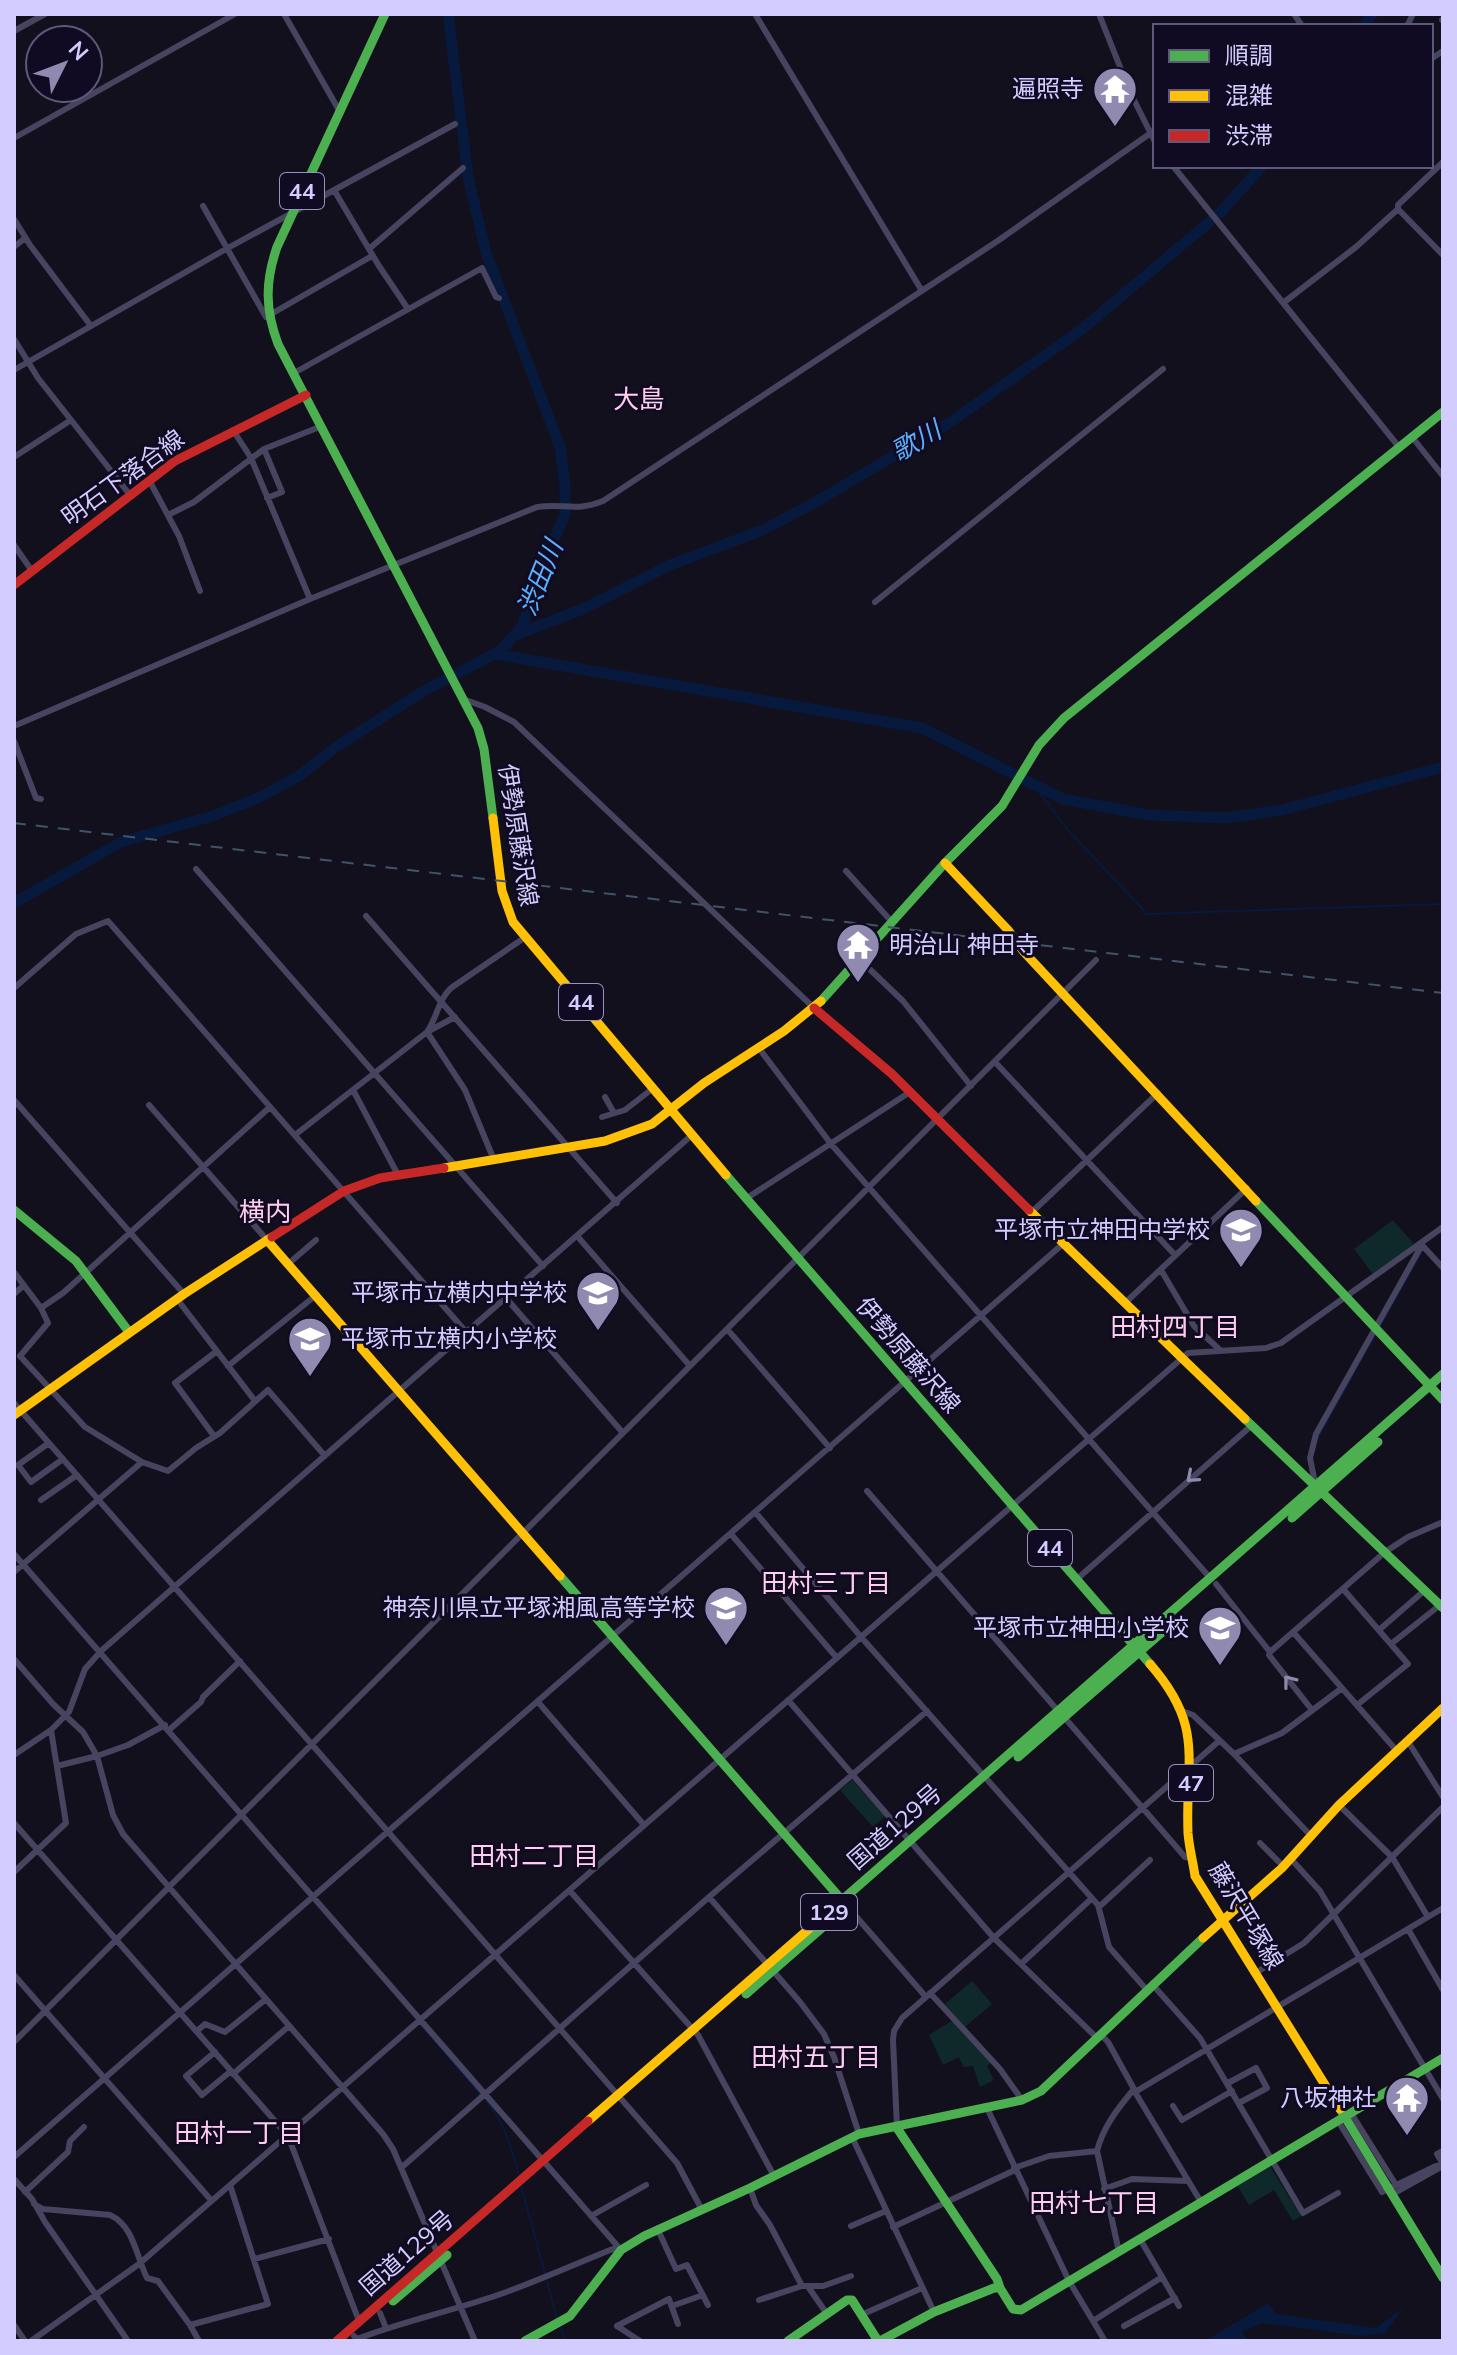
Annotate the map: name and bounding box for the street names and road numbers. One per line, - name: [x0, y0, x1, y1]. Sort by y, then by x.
- road number: 44: [280, 173, 324, 209]
- street label: 明石下落合線: [55, 423, 189, 532]
- street label: 伊勢原藤沢線: [493, 761, 545, 908]
- road number: 44: [559, 984, 603, 1020]
- street label: 伊勢原藤沢線: [850, 1290, 967, 1419]
- road number: 44: [1028, 1530, 1072, 1566]
- road number: 47: [1169, 1765, 1213, 1801]
- street label: 国道129号: [841, 1777, 948, 1875]
- street label: 藤沢平塚線: [1203, 1856, 1291, 1975]
- road number: 129: [801, 1894, 857, 1930]
- street label: 国道129号: [353, 2203, 460, 2301]

